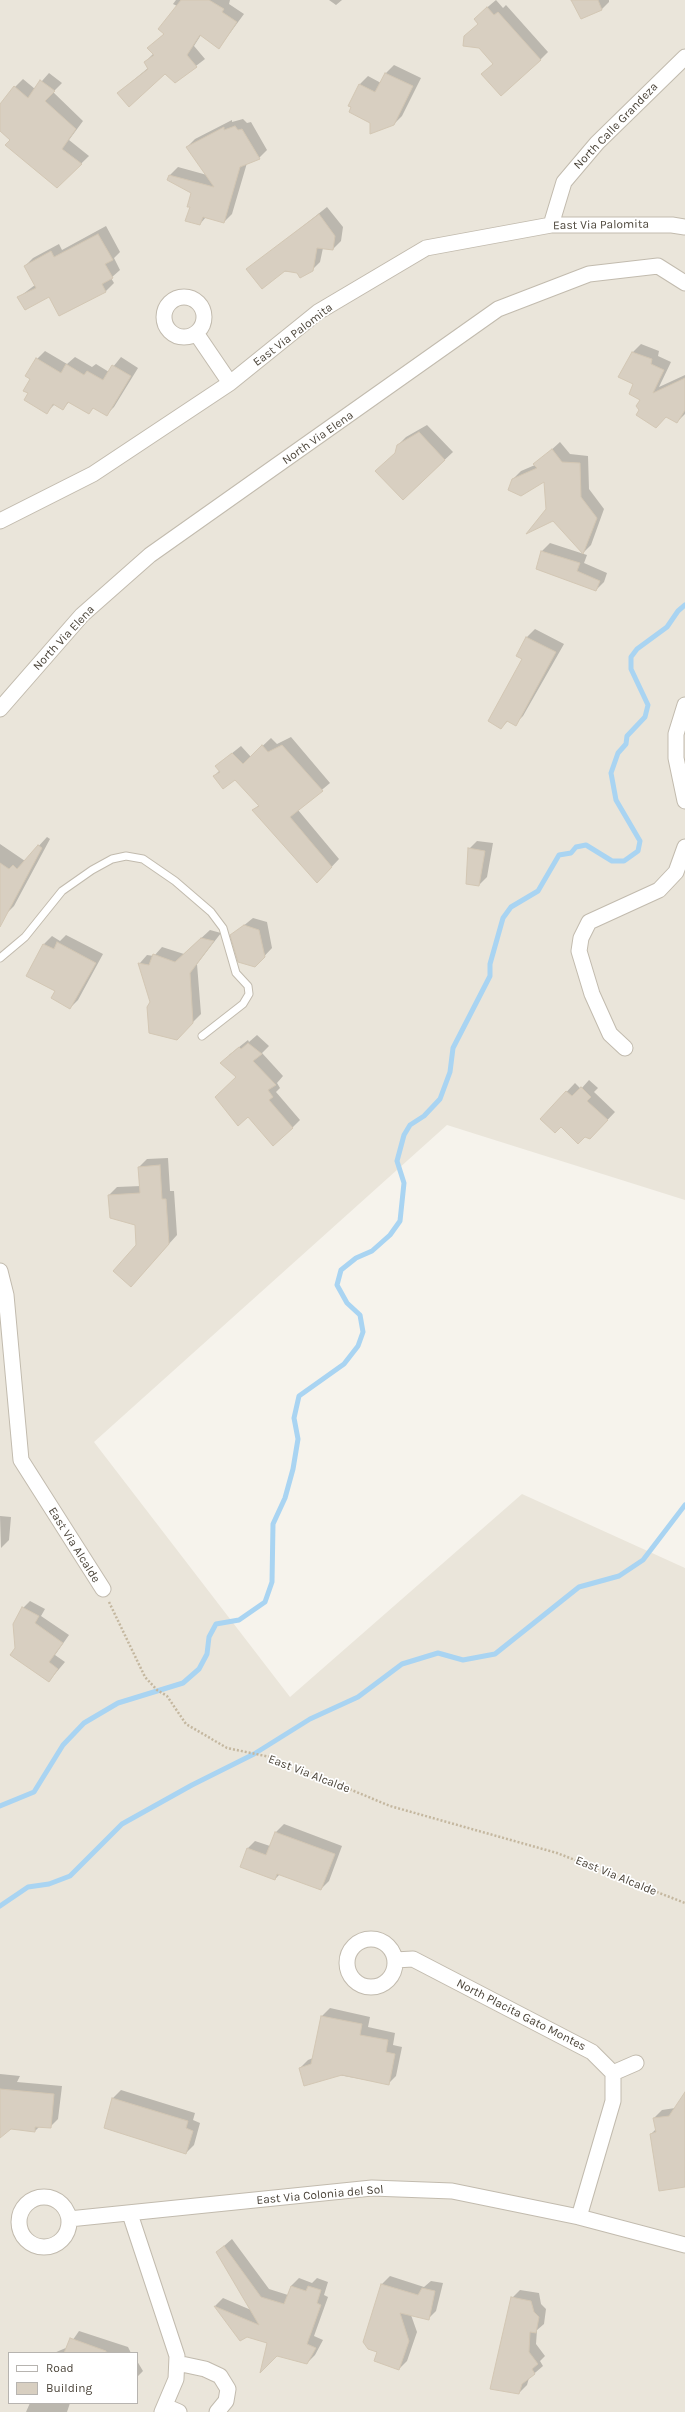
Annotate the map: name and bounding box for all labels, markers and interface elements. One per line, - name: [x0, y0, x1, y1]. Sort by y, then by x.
- street label: North Calle Grandeza: [571, 80, 661, 172]
- street label: East Via Palomita: [553, 217, 649, 233]
- street label: East Via Palomita: [250, 300, 336, 370]
- street label: North Via Elena: [280, 408, 356, 468]
- street label: North Via Elena: [30, 603, 98, 673]
- street label: East Via Alcalde: [45, 1505, 103, 1585]
- street label: East Via Alcalde: [266, 1752, 352, 1796]
- street label: East Via Alcalde: [573, 1853, 659, 1899]
- street label: North Placita Gato Montes: [454, 1976, 588, 2054]
- street label: East Via Colonia del Sol: [256, 2182, 384, 2208]
- legend: [8, 2352, 138, 2404]
- text: Road: [46, 2361, 74, 2375]
- text: Building: [46, 2381, 92, 2395]

